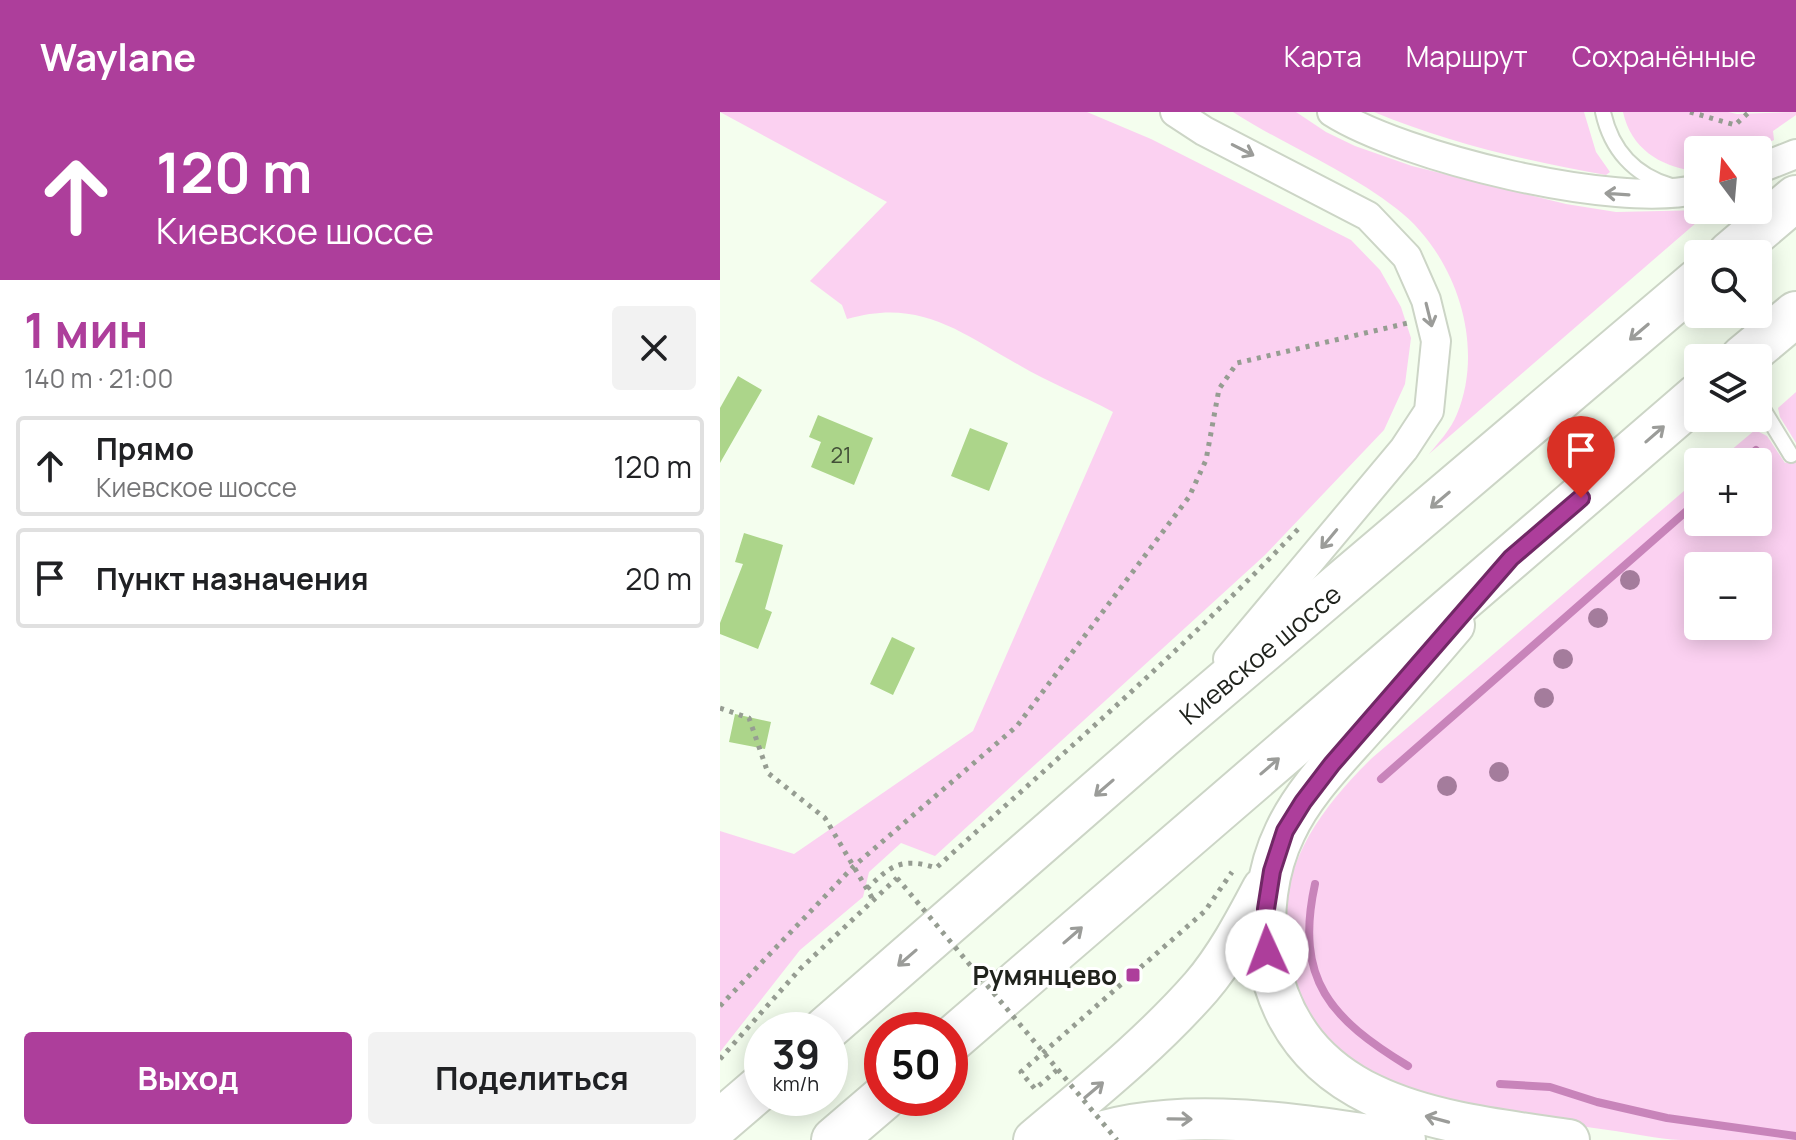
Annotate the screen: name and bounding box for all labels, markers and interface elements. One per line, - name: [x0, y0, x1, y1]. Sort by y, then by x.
- text: Waylane: [40, 30, 196, 82]
- text: Карта: [1284, 37, 1362, 75]
- text: Маршрут: [1406, 37, 1528, 75]
- text: Сохранённые: [1572, 37, 1756, 75]
- text: 120 m: [156, 133, 312, 210]
- north arrow: [1684, 136, 1772, 224]
- map controls: [1684, 136, 1772, 640]
- one-way arrow: [1230, 143, 1254, 159]
- icon: ahead: [24, 144, 128, 248]
- one-way arrow: [1604, 186, 1631, 201]
- text: Киевское шоссе: [156, 206, 434, 255]
- button: search: [1684, 240, 1772, 328]
- text: 1 мин: [24, 297, 148, 362]
- one-way arrow: [1423, 301, 1438, 327]
- button: close: [612, 306, 696, 390]
- one-way arrow: [1629, 323, 1649, 341]
- button: layers: [1684, 344, 1772, 432]
- text: 140 m · 21:00: [24, 360, 173, 396]
- pin: [1547, 416, 1615, 498]
- one-way arrow: [1644, 425, 1664, 443]
- text: Прямо: [96, 428, 194, 469]
- icon: arrive: [1559, 428, 1603, 472]
- house number: 21: [830, 440, 852, 470]
- icon: ahead: [28, 444, 72, 488]
- text: 120 m: [613, 446, 692, 487]
- button: +: [1684, 448, 1772, 536]
- text: Киевское шоссе: [96, 469, 297, 505]
- one-way arrow: [1431, 491, 1451, 509]
- one-way arrow: [1320, 528, 1338, 548]
- button: −: [1684, 552, 1772, 640]
- icon: arrive: [28, 556, 72, 600]
- text: Пункт назначения: [96, 558, 369, 599]
- text: 20 m: [625, 558, 692, 599]
- street label: Киевское шоссе: [1172, 576, 1348, 732]
- one-way arrow: [1259, 757, 1280, 775]
- one-way arrow: [1094, 778, 1114, 796]
- position arrow: [1225, 909, 1309, 993]
- one-way arrow: [1062, 926, 1083, 944]
- one-way arrow: [898, 949, 918, 967]
- place label: Румянцево: [972, 957, 1117, 993]
- marker: Румянцево: [1124, 966, 1142, 984]
- speed limit sign: 50: [864, 1012, 968, 1116]
- text: 39: [772, 1026, 820, 1081]
- button: Выход: [24, 1032, 352, 1124]
- button: Поделиться: [368, 1032, 696, 1124]
- text: km/h: [773, 1070, 819, 1097]
- one-way arrow: [1083, 1081, 1103, 1099]
- one-way arrow: [1424, 1110, 1450, 1125]
- one-way arrow: [1166, 1112, 1193, 1127]

